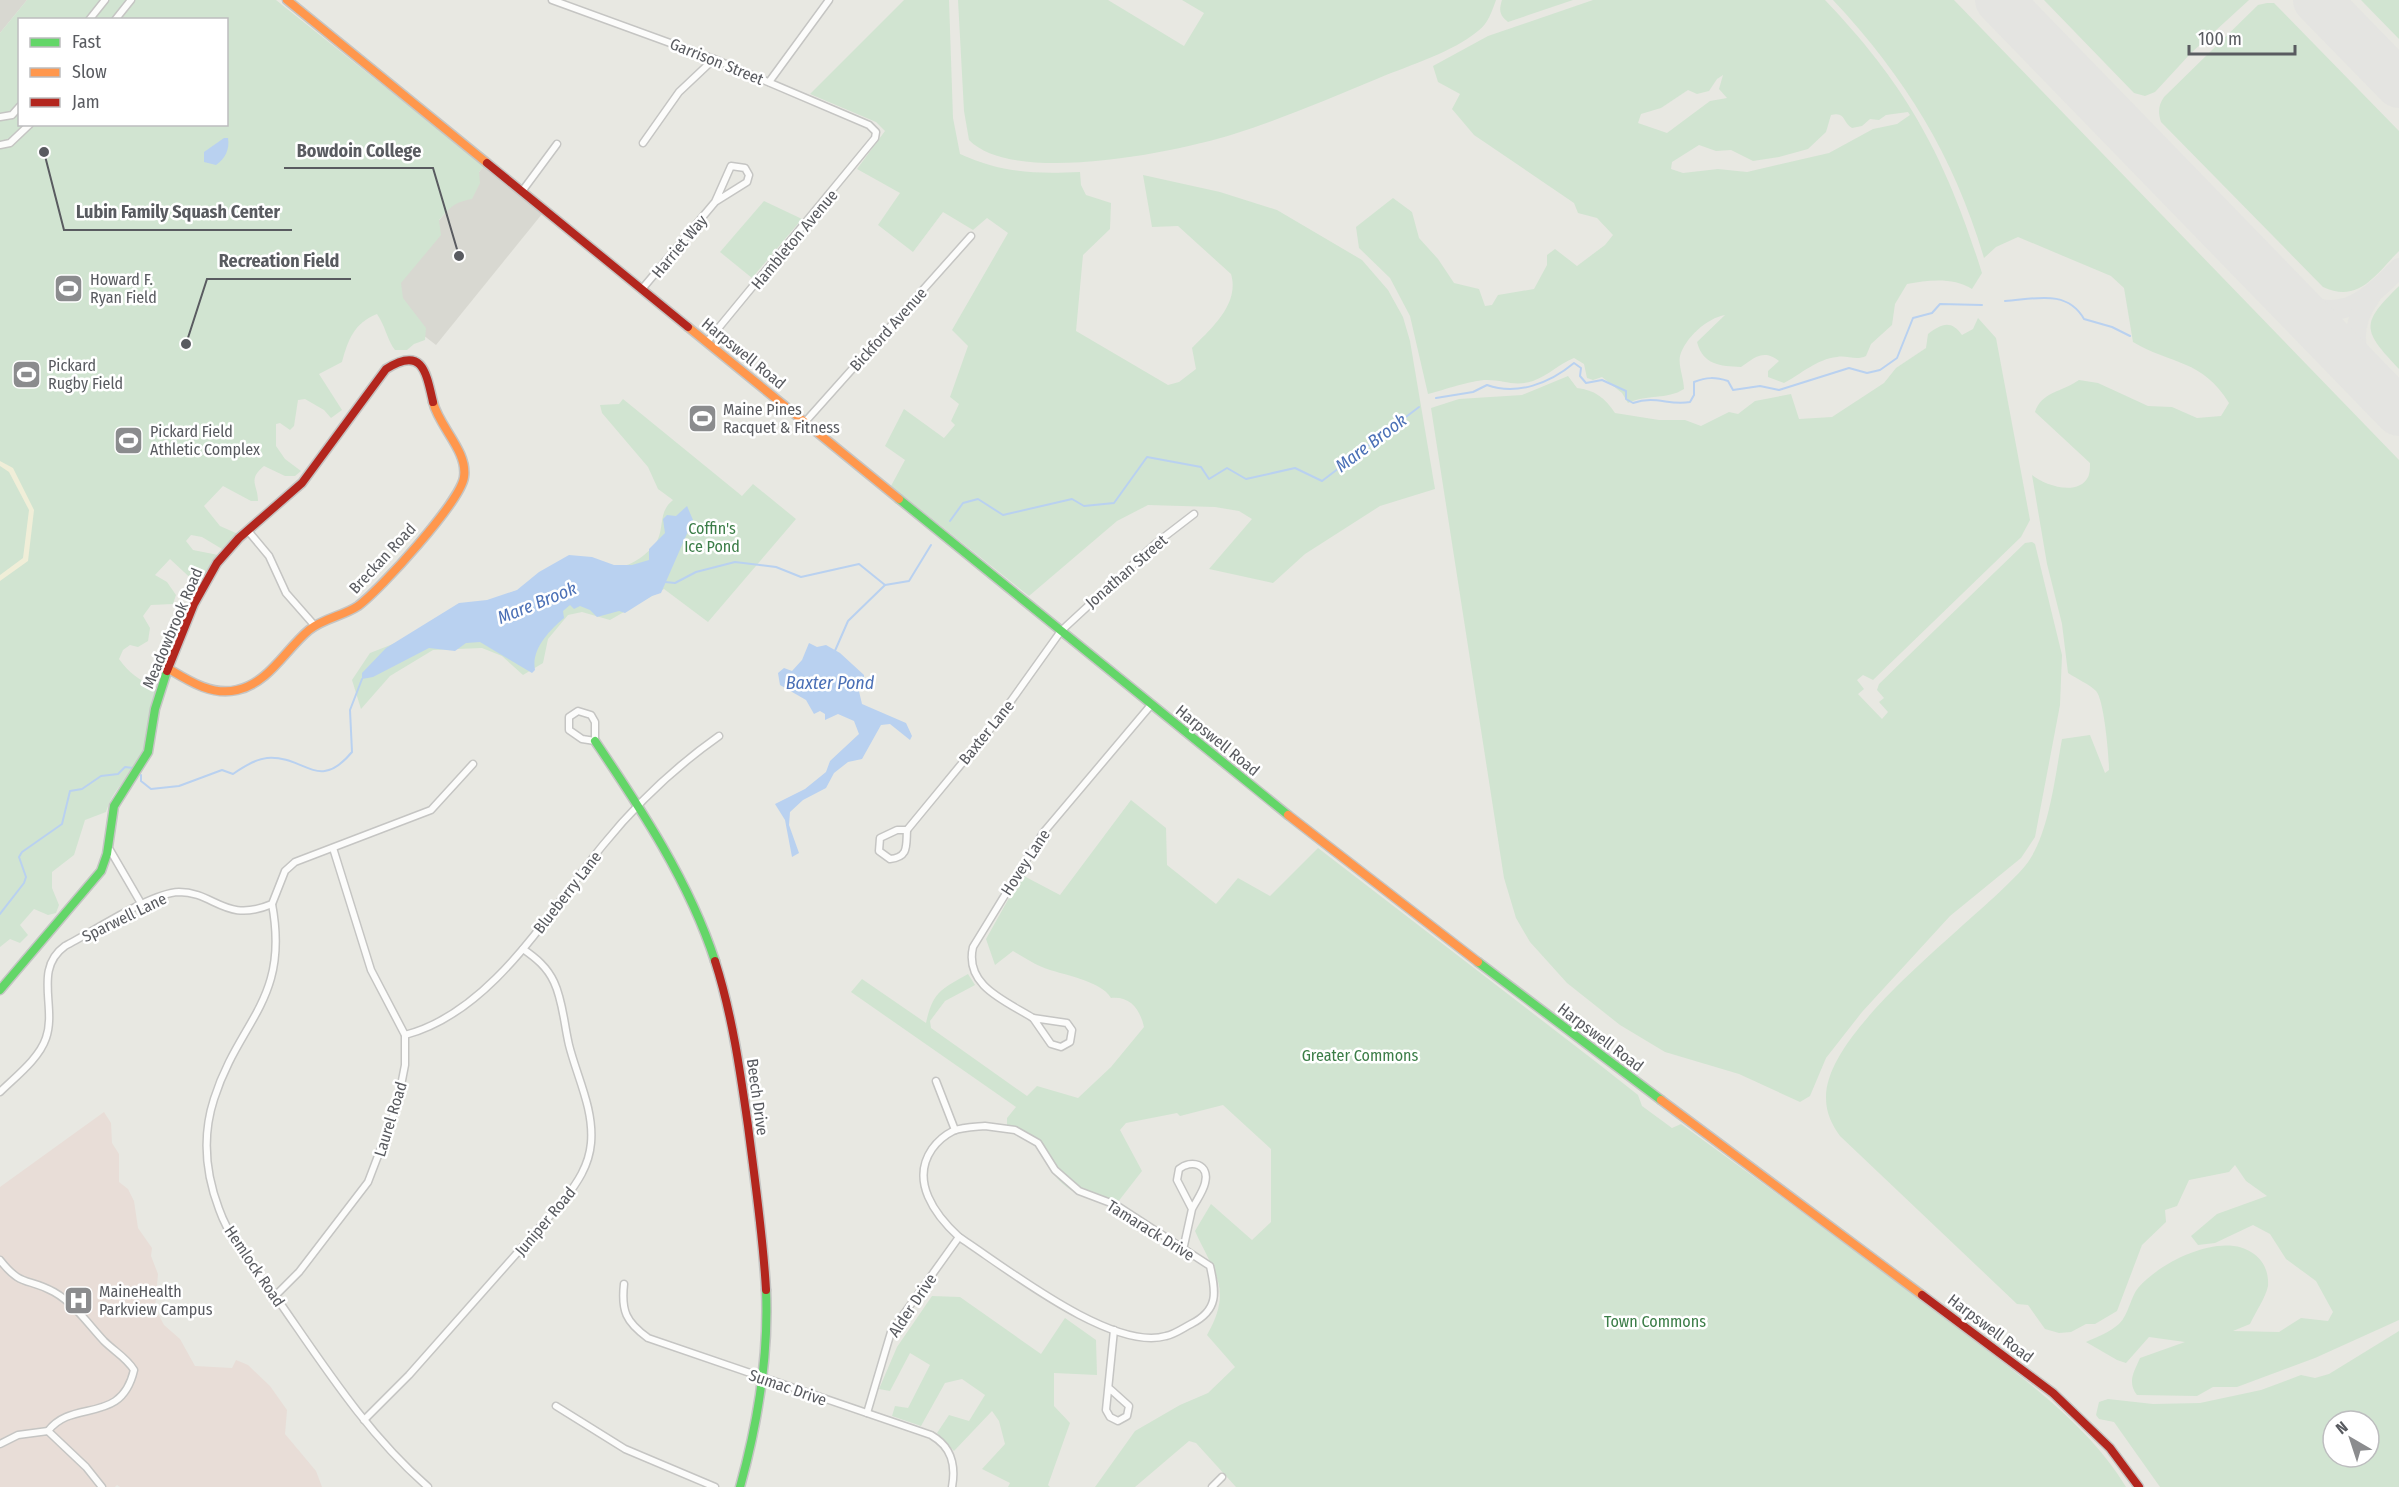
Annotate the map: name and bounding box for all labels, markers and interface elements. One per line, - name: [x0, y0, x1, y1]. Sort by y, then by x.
- legend: [18, 18, 228, 126]
- scale bar: [2189, 18, 2296, 56]
- text: 100 m: [2198, 28, 2242, 50]
- text: Fast: [72, 31, 101, 53]
- street label: Garrison Street: [667, 34, 767, 89]
- text: Slow: [72, 61, 107, 83]
- text: Jam: [72, 91, 100, 113]
- callout: Bowdoin College: [284, 132, 433, 168]
- text: Bowdoin College: [297, 140, 421, 162]
- street label: Hambleton Avenue: [747, 186, 842, 293]
- callout: Lubin Family Squash Center: [64, 194, 292, 230]
- text: Lubin Family Squash Center: [76, 201, 280, 223]
- street label: Harriet Way: [648, 210, 712, 281]
- callout: Recreation Field: [207, 243, 351, 279]
- text: Recreation Field: [219, 250, 339, 272]
- place label: Howard F. Ryan Field: [90, 270, 157, 307]
- sports icon: Howard F. Ryan Field: [53, 272, 85, 304]
- street label: Bickford Avenue: [846, 284, 931, 375]
- street label: Harpswell Road: [698, 314, 789, 393]
- place label: Pickard Rugby Field: [48, 356, 123, 393]
- sports icon: Pickard Rugby Field: [11, 358, 43, 390]
- place label: Maine Pines Racquet & Fitness: [723, 400, 840, 437]
- sports icon: Maine Pines Racquet & Fitness: [686, 402, 718, 434]
- water label: Mare Brook: [1331, 409, 1411, 477]
- place label: Pickard Field Athletic Complex: [150, 422, 260, 459]
- sports icon: Pickard Field Athletic Complex: [113, 424, 145, 456]
- street label: Breckan Road: [345, 519, 420, 597]
- park label: Coffin's Ice Pond: [684, 519, 740, 556]
- street label: Jonathan Street: [1082, 530, 1172, 612]
- street label: Meadowbrook Road: [138, 565, 206, 691]
- water label: Mare Brook: [494, 577, 580, 629]
- water label: Baxter Pond: [786, 672, 875, 694]
- street label: Baxter Lane: [955, 696, 1018, 768]
- street label: Harpswell Road: [1172, 701, 1263, 780]
- street label: Hovey Lane: [997, 826, 1054, 899]
- street label: Blueberry Lane: [529, 847, 605, 937]
- street label: Sparwell Lane: [79, 889, 170, 946]
- street label: Harpswell Road: [1554, 999, 1647, 1076]
- park label: Greater Commons: [1302, 1046, 1418, 1065]
- street label: Beech Drive: [743, 1057, 772, 1137]
- street label: Laurel Road: [370, 1079, 411, 1159]
- street label: Juniper Road: [511, 1183, 580, 1260]
- street label: Tamarack Drive: [1104, 1196, 1198, 1265]
- street label: Hemlock Road: [221, 1222, 289, 1310]
- street label: Alder Drive: [884, 1270, 941, 1341]
- place label: MaineHealth Parkview Campus: [99, 1282, 213, 1319]
- hospital icon: MaineHealth Parkview Campus: [62, 1284, 94, 1316]
- street label: Harpswell Road: [1944, 1290, 2037, 1367]
- park label: Town Commons: [1604, 1312, 1706, 1331]
- street label: Sumac Drive: [746, 1365, 829, 1410]
- north arrow: [2321, 1409, 2381, 1469]
- text: N: [2332, 1417, 2352, 1438]

